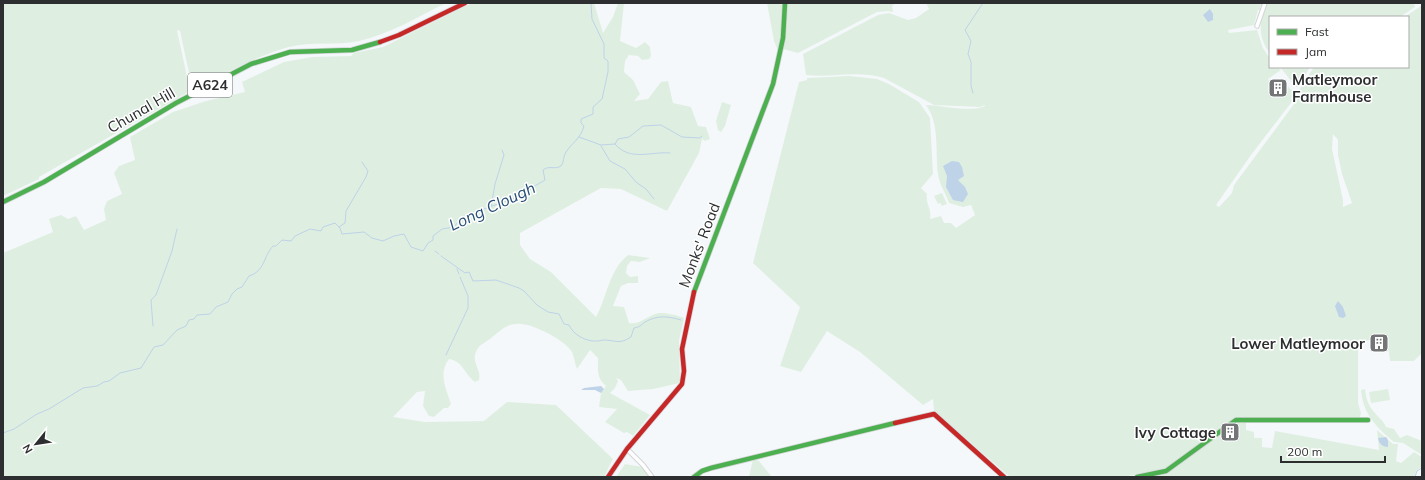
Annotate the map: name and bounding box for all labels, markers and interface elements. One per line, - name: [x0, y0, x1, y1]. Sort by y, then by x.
- legend: [1269, 16, 1409, 68]
- text: Fast: [1305, 24, 1329, 39]
- text: Jam: [1305, 44, 1327, 59]
- place label: Matleymoor Farmhouse: [1292, 70, 1377, 106]
- road number: A624: [188, 73, 232, 97]
- building icon: Matleymoor Farmhouse: [1267, 77, 1289, 99]
- street label: Chunal Hill: [104, 83, 178, 137]
- water label: Long Clough: [446, 177, 538, 235]
- street label: Monks' Road: [674, 200, 724, 290]
- building icon: Lower Matleymoor: [1368, 332, 1390, 354]
- place label: Lower Matleymoor: [1231, 334, 1365, 353]
- building icon: Ivy Cottage: [1219, 421, 1241, 443]
- place label: Ivy Cottage: [1135, 423, 1216, 442]
- north arrow: [16, 424, 56, 464]
- scale bar: [1281, 438, 1385, 464]
- text: N: [19, 442, 35, 456]
- text: 200 m: [1287, 444, 1322, 459]

